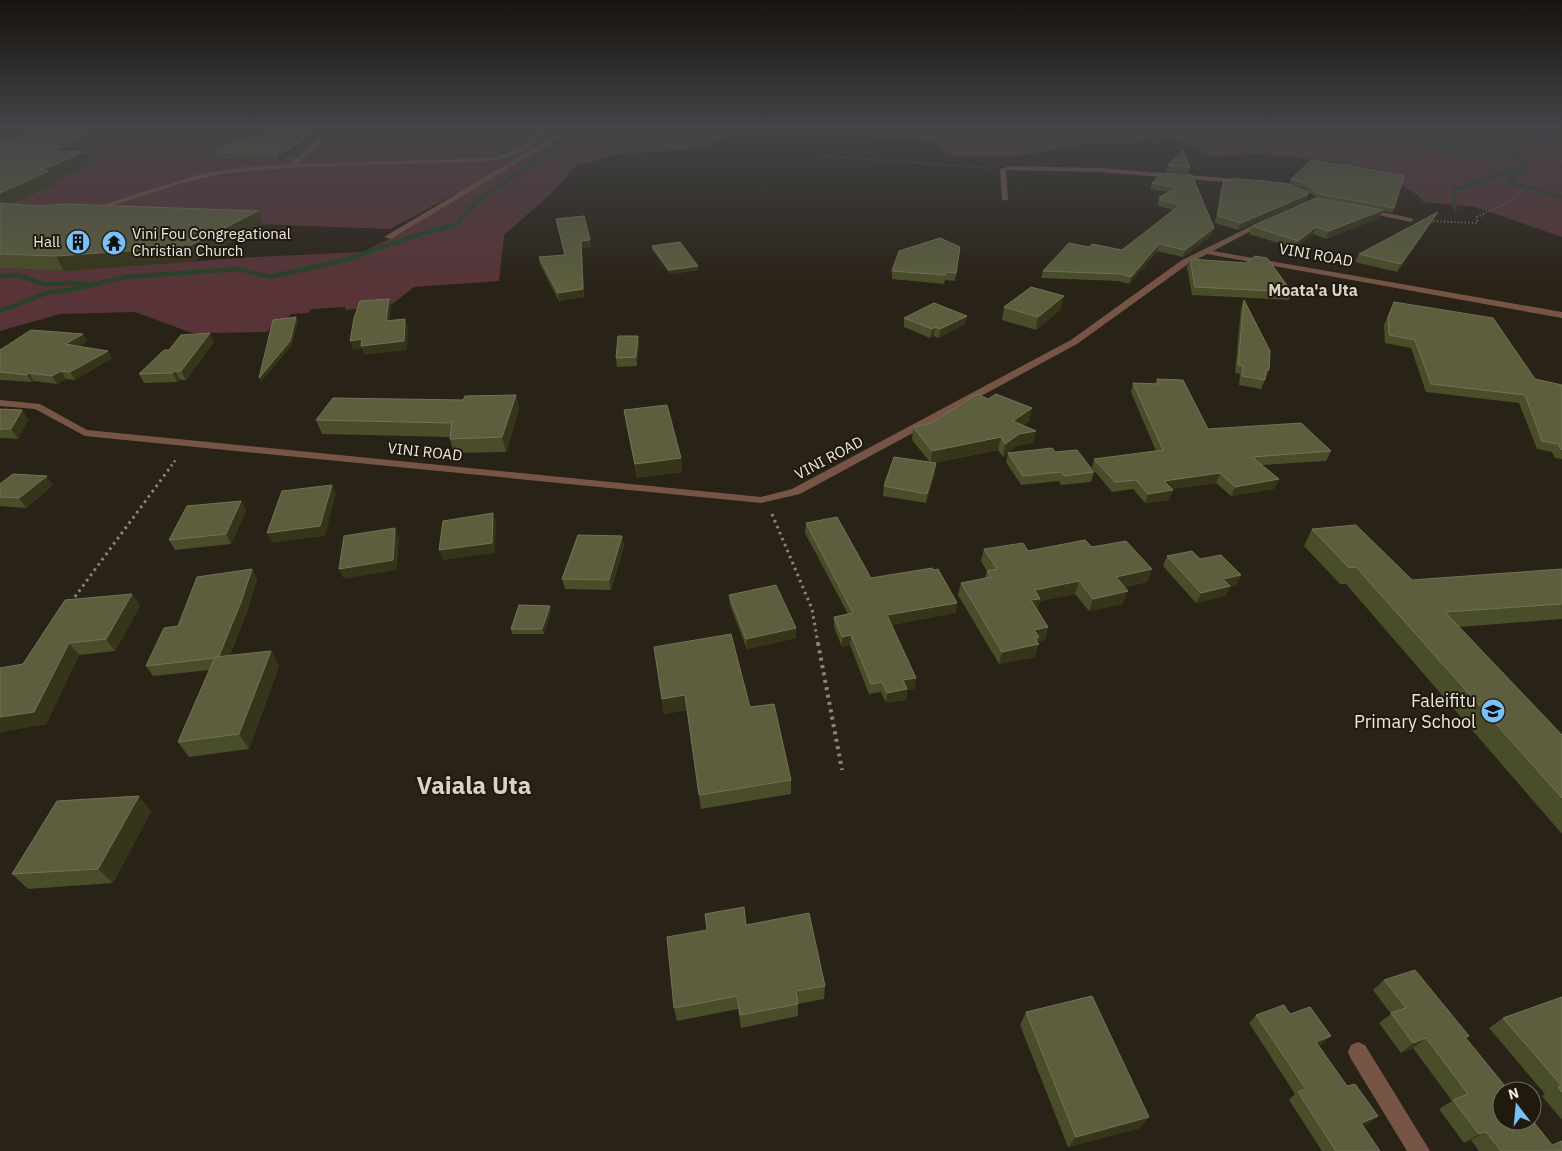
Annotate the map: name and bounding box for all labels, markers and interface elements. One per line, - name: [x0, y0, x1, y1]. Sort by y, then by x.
- place label: Vini Fou Congregational Christian Church: [132, 224, 291, 260]
- building icon: Hall: [65, 229, 91, 255]
- temple icon: Vini Fou Congregational Christian Church: [101, 230, 127, 256]
- place label: Hall: [33, 232, 60, 251]
- street label: VINI ROAD: [1278, 239, 1355, 270]
- district label: Moata'a Uta: [1268, 280, 1358, 300]
- street label: VINI ROAD: [791, 432, 866, 484]
- street label: VINI ROAD: [387, 438, 463, 465]
- place label: Faleifitu Primary School: [1354, 689, 1476, 733]
- school or university icon: Faleifitu Primary School: [1480, 698, 1506, 724]
- district label: Vaiala Uta: [417, 769, 531, 801]
- north arrow: [1492, 1081, 1542, 1131]
- text: N: [1506, 1083, 1521, 1104]

